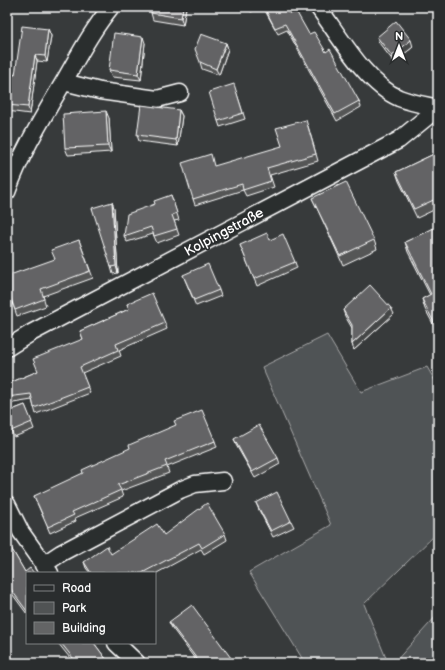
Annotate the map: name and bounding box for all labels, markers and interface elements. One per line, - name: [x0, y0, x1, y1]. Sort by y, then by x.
- north arrow: [379, 26, 419, 66]
- text: N: [395, 30, 403, 43]
- street label: Kolpingstraße: [181, 204, 267, 260]
- legend: [26, 572, 156, 644]
- text: Road: [62, 581, 91, 596]
- text: Park: [62, 601, 86, 616]
- text: Building: [62, 621, 106, 636]

